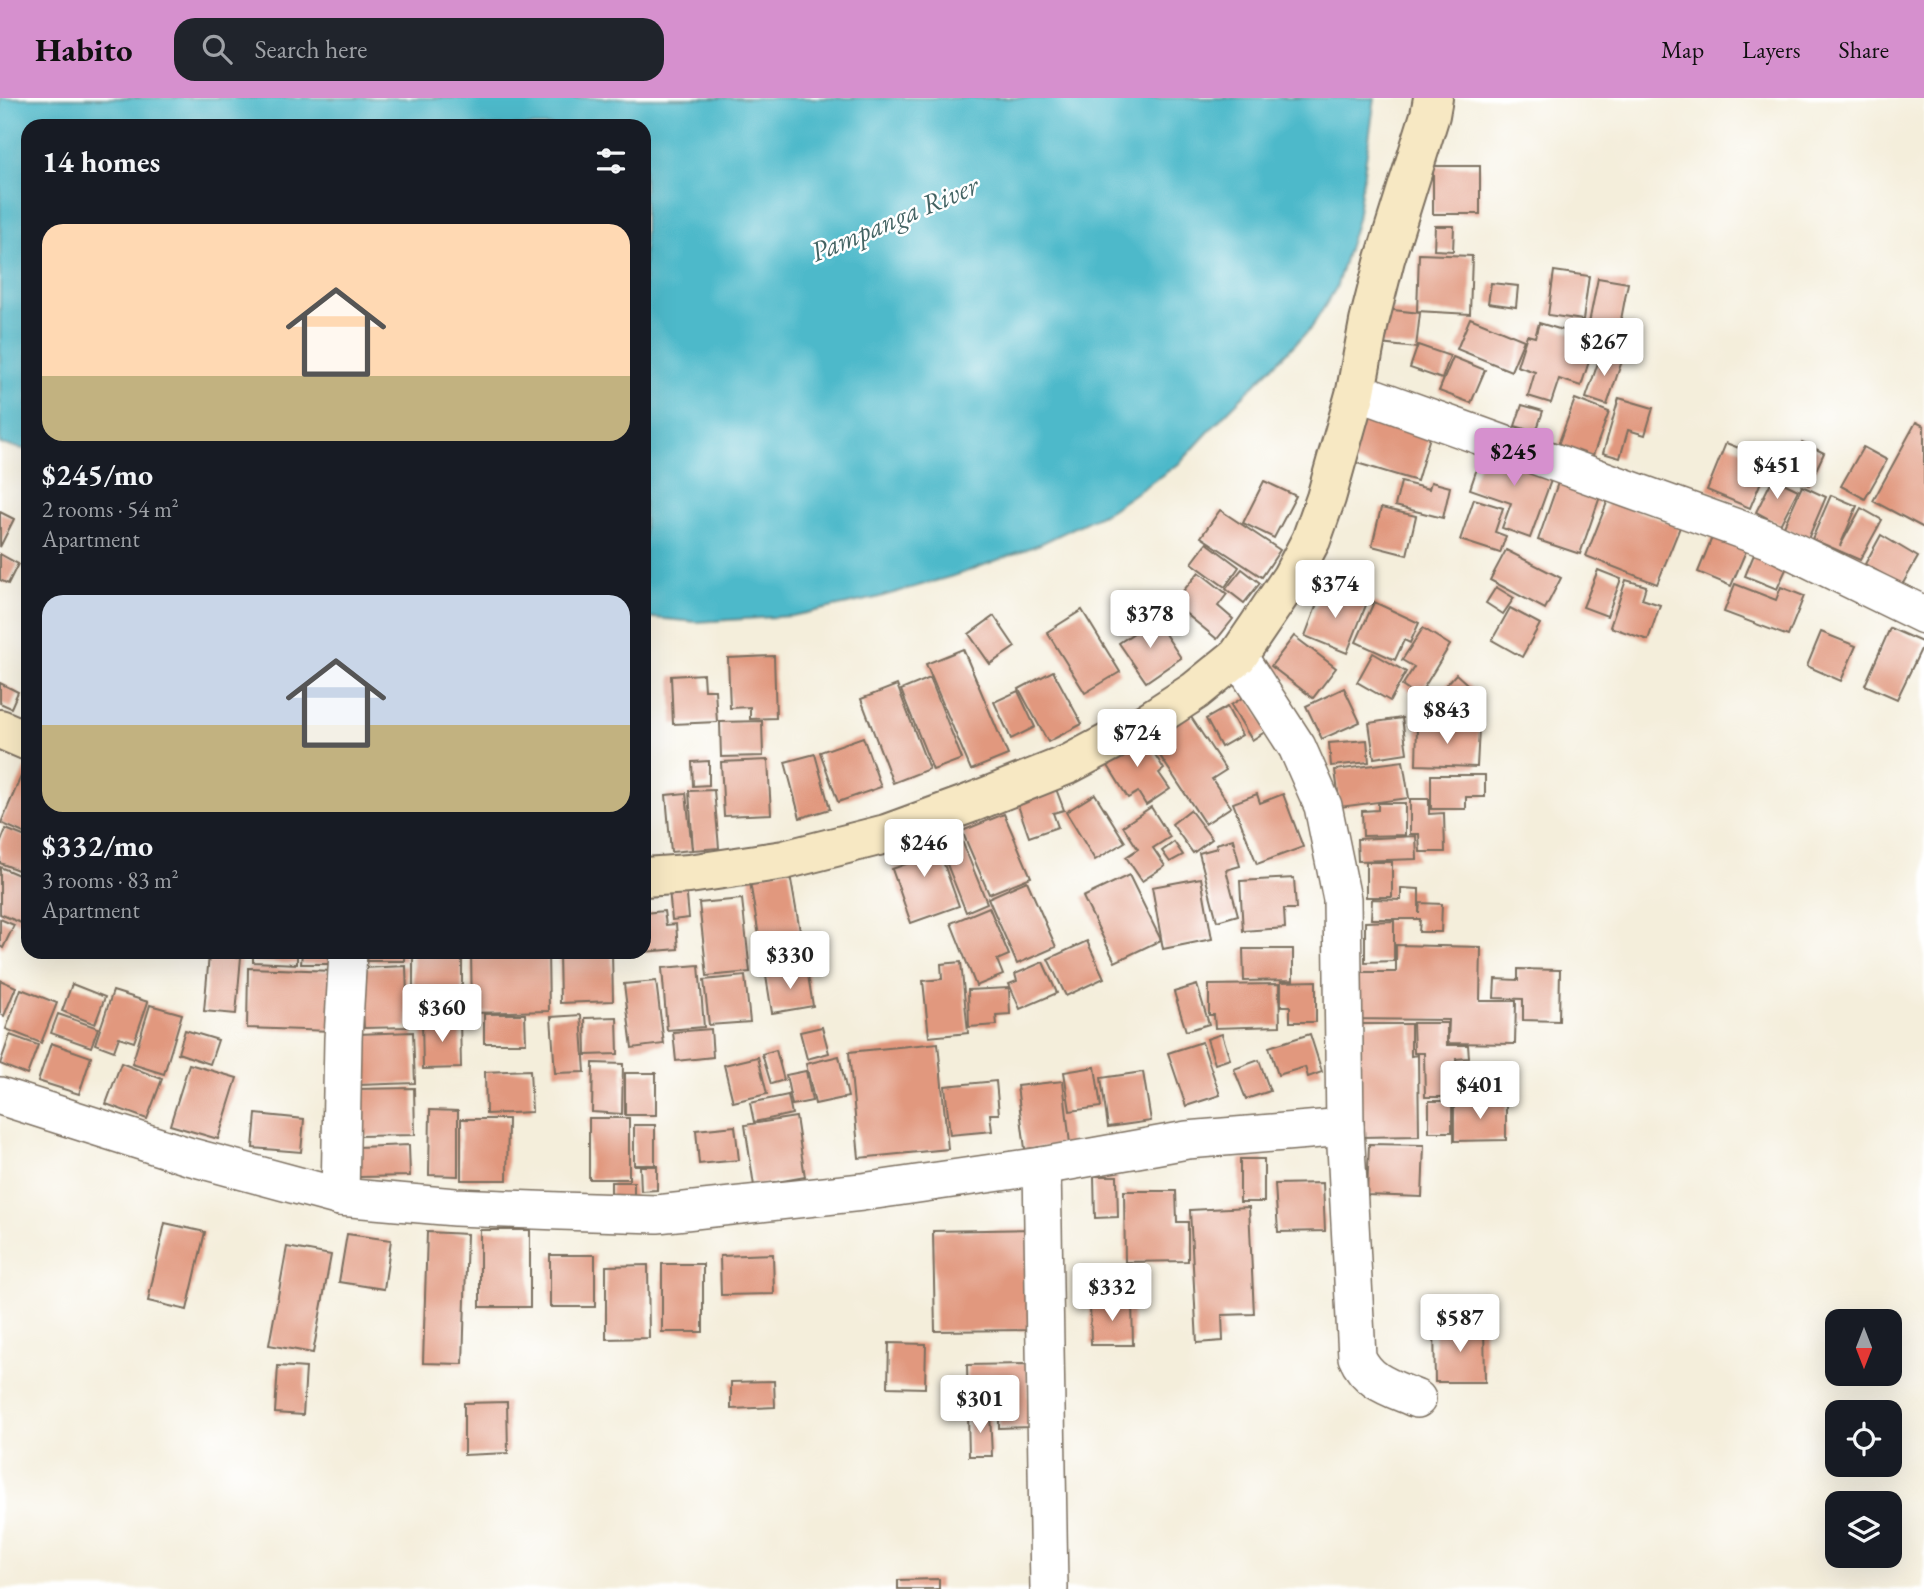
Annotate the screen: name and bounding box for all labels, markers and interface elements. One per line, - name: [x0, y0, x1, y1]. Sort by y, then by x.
- search box: [174, 18, 664, 81]
- text: Habito: [35, 28, 132, 71]
- icon: search: [198, 30, 236, 68]
- text: Search here: [254, 32, 367, 66]
- text: Map: [1661, 34, 1704, 65]
- text: Layers: [1742, 34, 1801, 65]
- text: Share: [1839, 34, 1889, 65]
- text: 14 homes: [42, 142, 160, 181]
- icon: filters: [592, 142, 630, 180]
- water label: Pampanga River: [804, 166, 985, 270]
- icon: home: [273, 269, 399, 395]
- pin: $267: [1563, 318, 1645, 378]
- text: $267: [1580, 326, 1628, 356]
- pin: $245: [1473, 428, 1555, 488]
- text: $245: [1490, 436, 1538, 466]
- pin: $451: [1736, 442, 1818, 501]
- text: $451: [1753, 449, 1801, 479]
- text: $245/mo: [42, 455, 153, 494]
- text: 2 rooms · 54 m²: [42, 494, 179, 524]
- text: Apartment: [42, 524, 140, 554]
- pin: $374: [1294, 560, 1376, 620]
- text: $374: [1311, 568, 1359, 598]
- pin: $378: [1109, 590, 1191, 650]
- text: $378: [1126, 598, 1174, 628]
- icon: home: [273, 640, 399, 766]
- pin: $843: [1406, 686, 1488, 746]
- text: $843: [1423, 694, 1471, 724]
- pin: $724: [1096, 710, 1178, 769]
- text: $724: [1113, 717, 1161, 747]
- pin: $246: [883, 820, 965, 879]
- text: $332/mo: [42, 826, 153, 865]
- text: $246: [900, 827, 948, 857]
- text: 3 rooms · 83 m²: [42, 865, 179, 895]
- text: Apartment: [42, 895, 140, 925]
- pin: $330: [749, 932, 831, 991]
- text: $330: [766, 939, 814, 969]
- pin: $360: [401, 984, 483, 1044]
- text: $360: [418, 992, 466, 1022]
- pin: $401: [1439, 1062, 1521, 1121]
- text: $401: [1456, 1069, 1504, 1099]
- pin: $332: [1071, 1264, 1153, 1323]
- text: $332: [1088, 1271, 1136, 1301]
- pin: $587: [1419, 1294, 1501, 1354]
- text: $587: [1436, 1302, 1484, 1332]
- north arrow: [1825, 1309, 1902, 1386]
- map controls: [1825, 1309, 1902, 1568]
- pin: $301: [939, 1376, 1021, 1435]
- text: $301: [956, 1383, 1004, 1413]
- button: locate: [1825, 1400, 1902, 1477]
- button: layers: [1825, 1491, 1902, 1568]

